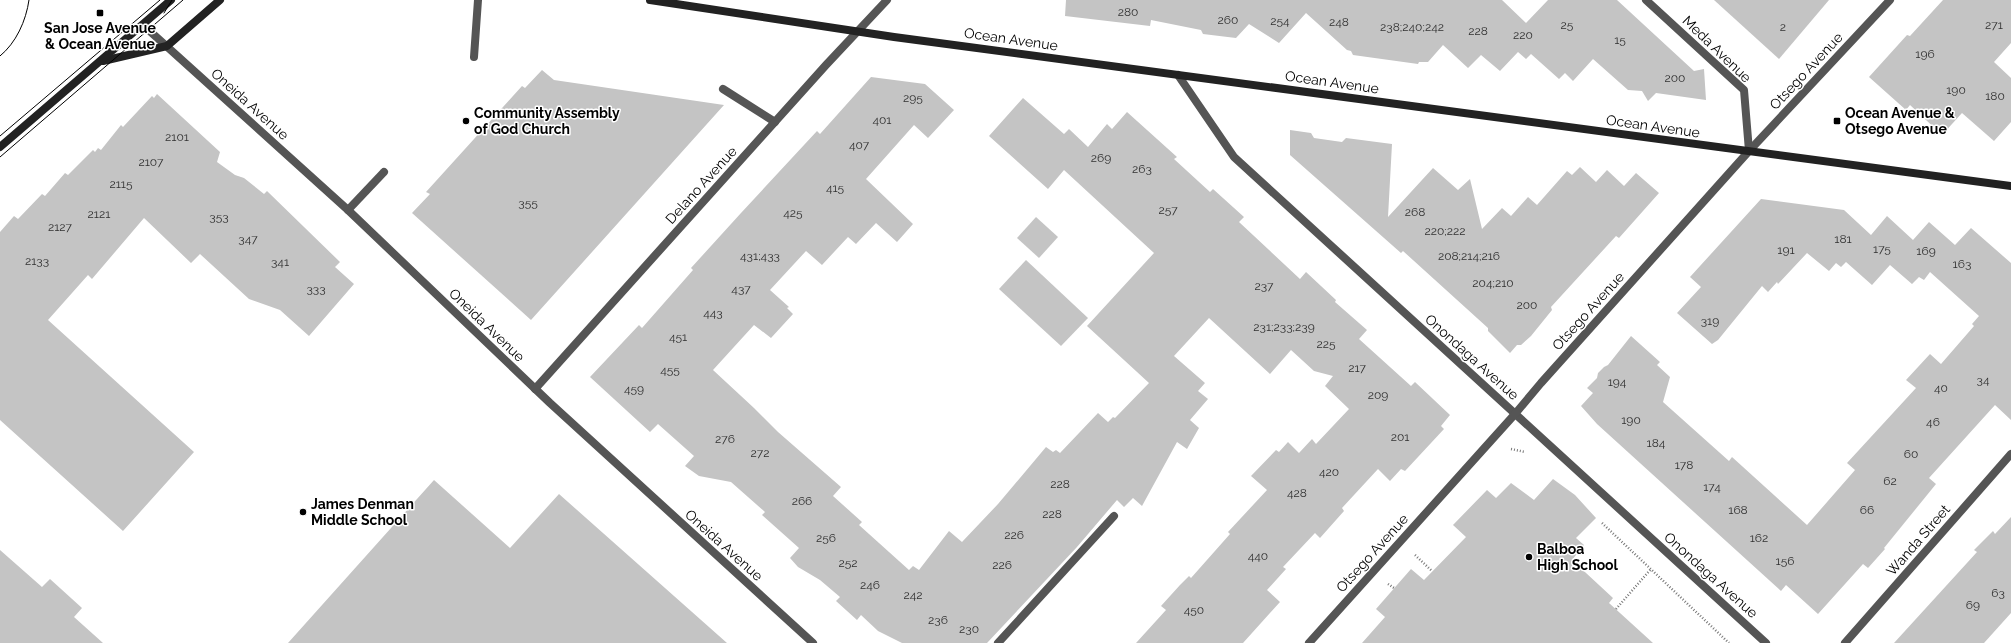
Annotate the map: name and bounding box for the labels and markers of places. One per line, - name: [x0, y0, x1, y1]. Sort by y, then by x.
- marker: San Jose Avenue & Ocean Avenue: [95, 8, 105, 18]
- place label: San Jose Avenue & Ocean Avenue: [44, 20, 156, 52]
- place label: Community Assembly of God Church: [474, 105, 620, 137]
- place label: Ocean Avenue & Otsego Avenue: [1845, 105, 1955, 137]
- marker: Community Assembly of God Church: [461, 116, 471, 126]
- marker: Ocean Avenue & Otsego Avenue: [1832, 116, 1842, 126]
- place label: James Denman Middle School: [311, 496, 414, 528]
- marker: James Denman Middle School: [298, 507, 308, 517]
- place label: Balboa High School: [1537, 541, 1619, 573]
- marker: Balboa High School: [1524, 552, 1534, 562]

